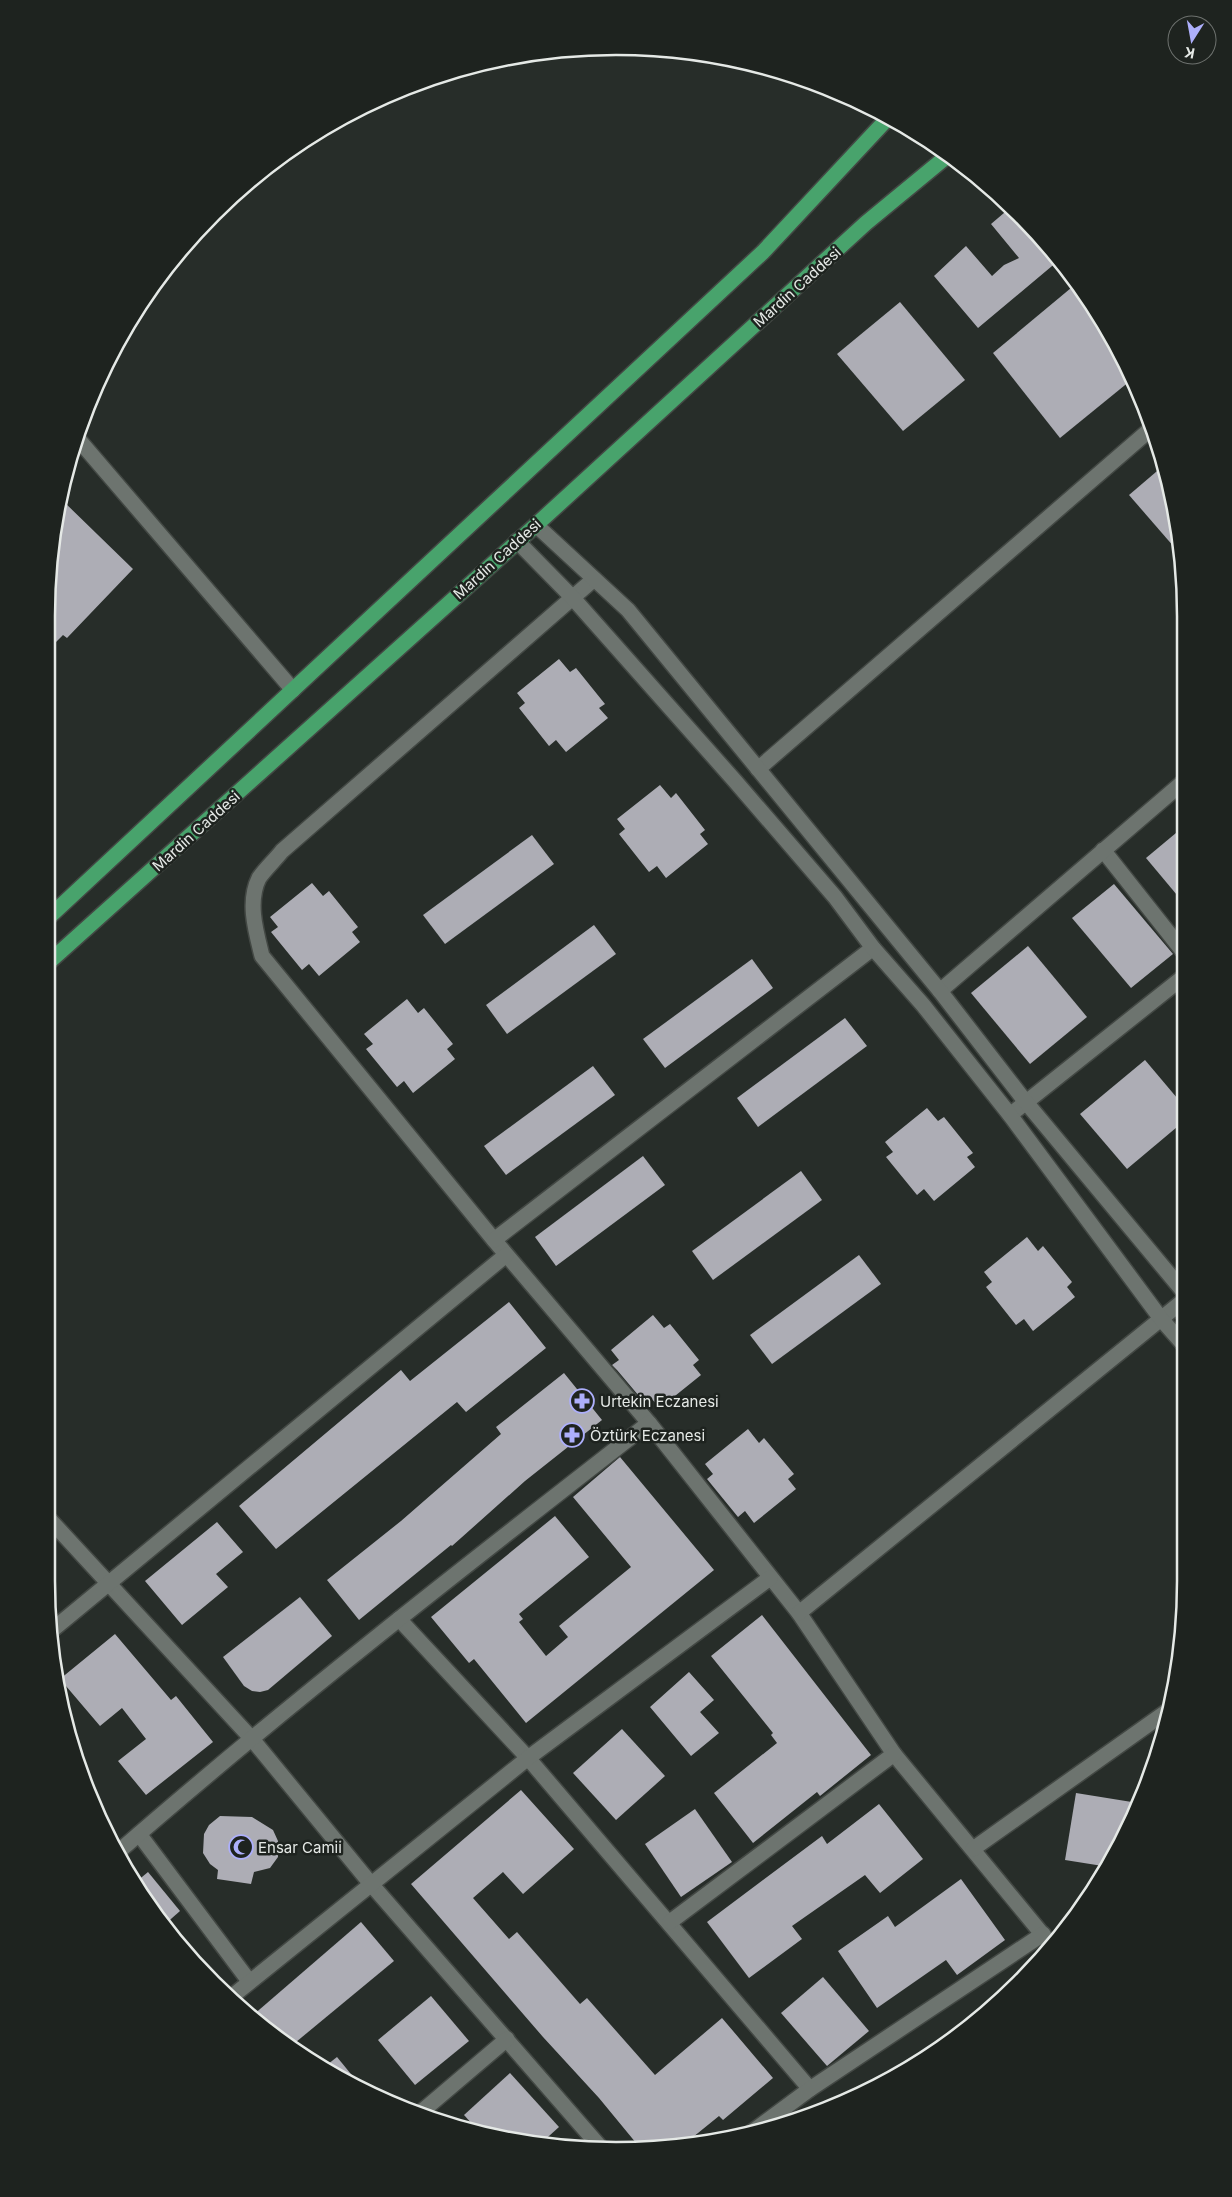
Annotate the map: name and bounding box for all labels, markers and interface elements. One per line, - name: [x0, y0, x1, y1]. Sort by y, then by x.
- north arrow: [1167, 15, 1217, 65]
- text: K: [1183, 44, 1196, 63]
- street label: Mardin Caddesi: [749, 243, 845, 331]
- street label: Mardin Caddesi: [449, 515, 545, 603]
- street label: Mardin Caddesi: [148, 787, 244, 875]
- pharmacy icon: Urtekin Eczanesi: [569, 1388, 595, 1414]
- place label: Urtekin Eczanesi: [600, 1392, 719, 1411]
- pharmacy icon: Öztürk Eczanesi: [559, 1422, 585, 1448]
- place label: Öztürk Eczanesi: [590, 1426, 705, 1445]
- mosque icon: Ensar Camii: [228, 1834, 254, 1860]
- place label: Ensar Camii: [258, 1838, 342, 1857]

